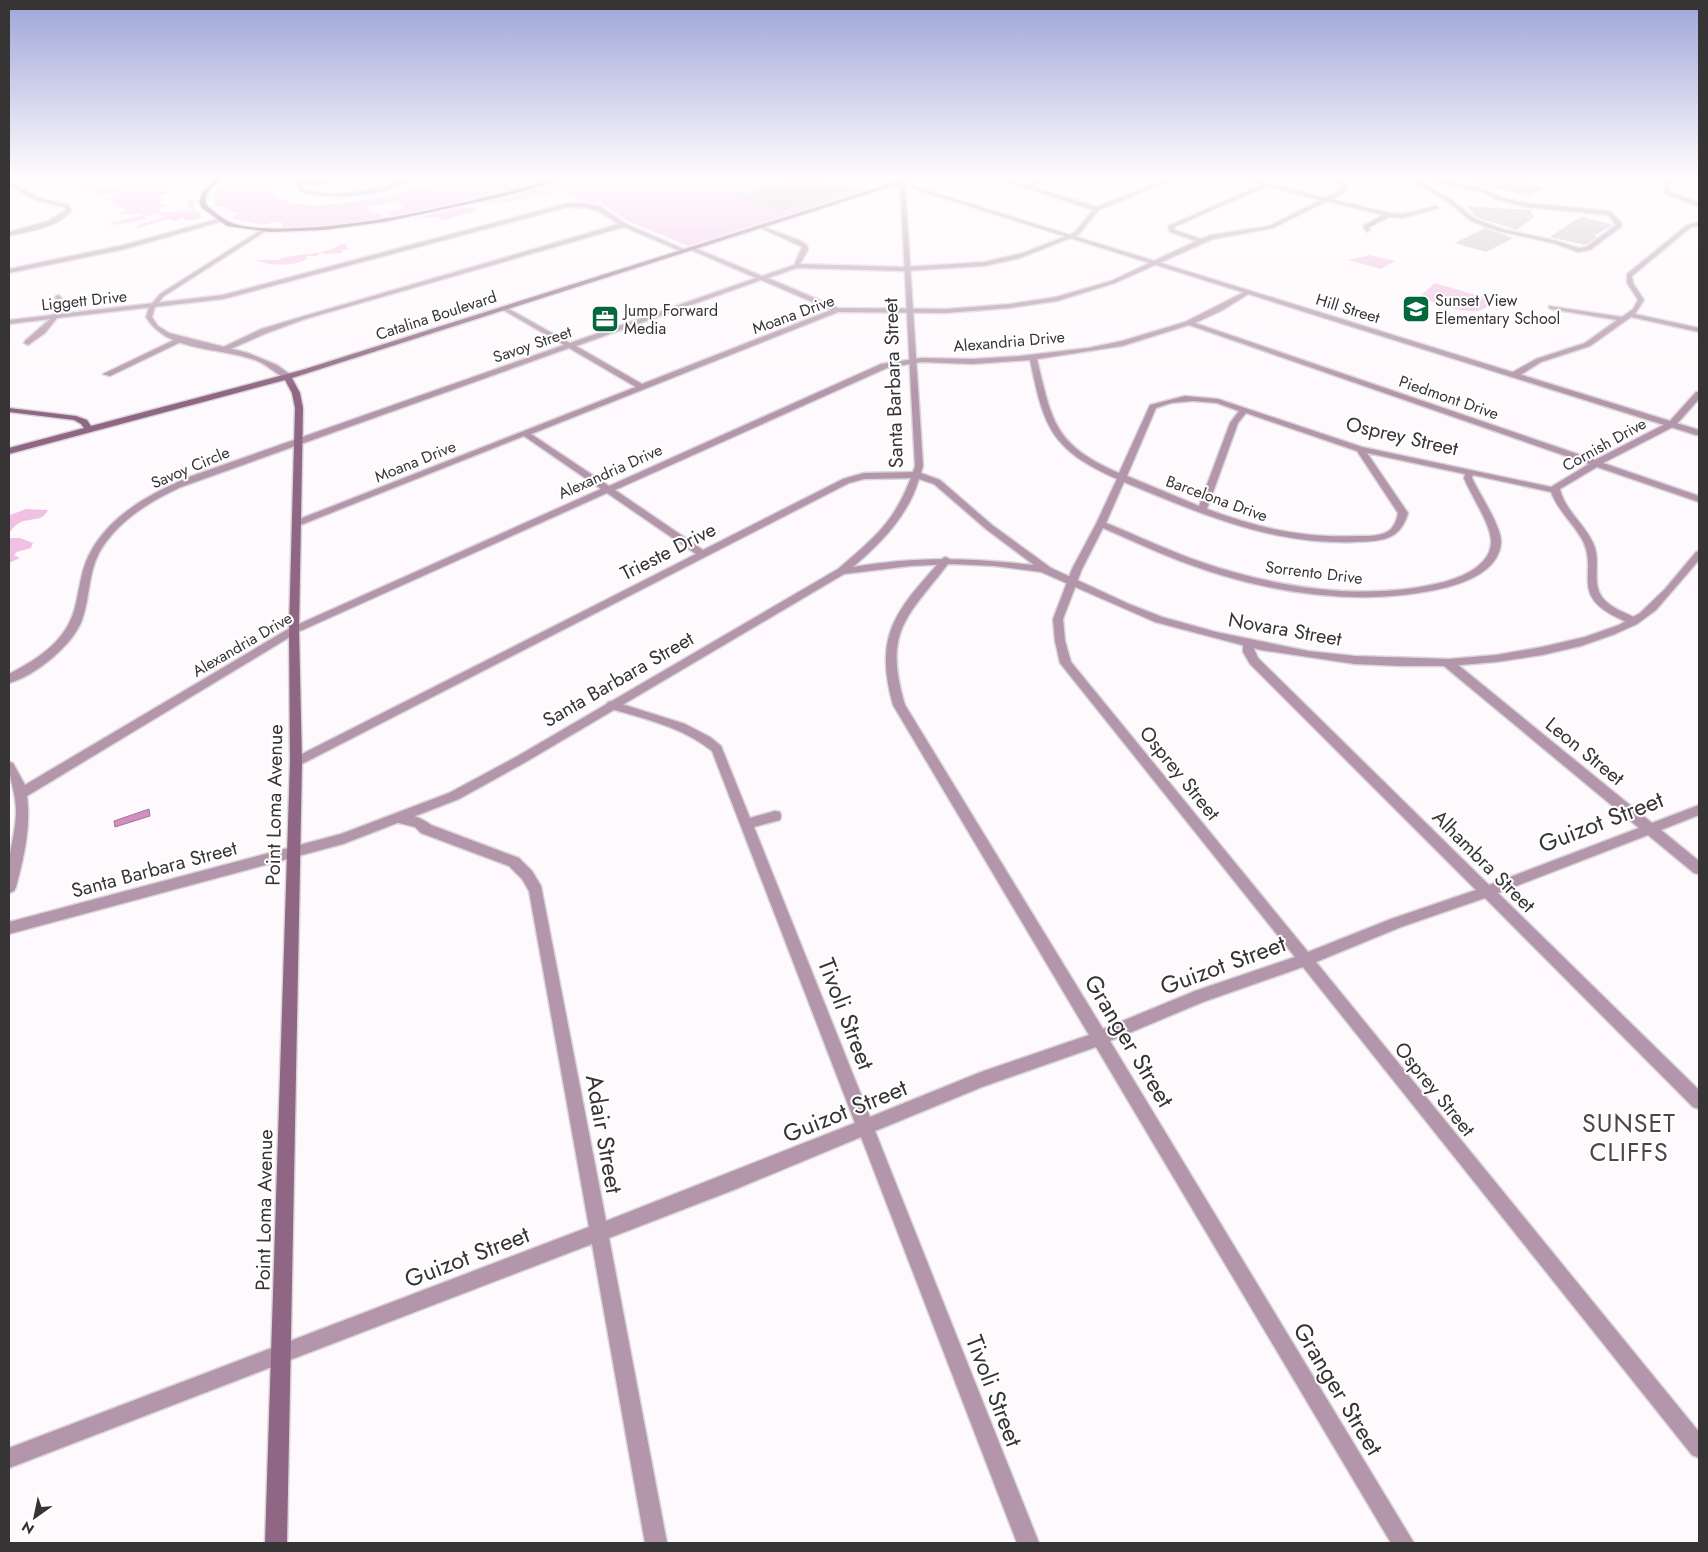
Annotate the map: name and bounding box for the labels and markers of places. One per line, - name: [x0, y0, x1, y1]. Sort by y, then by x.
- place label: Sunset View Elementary School: [1435, 289, 1560, 330]
- school or university icon: Sunset View Elementary School: [1401, 294, 1431, 324]
- place label: Jump Forward Media: [622, 299, 718, 340]
- office icon: Jump Forward Media: [590, 304, 620, 334]

